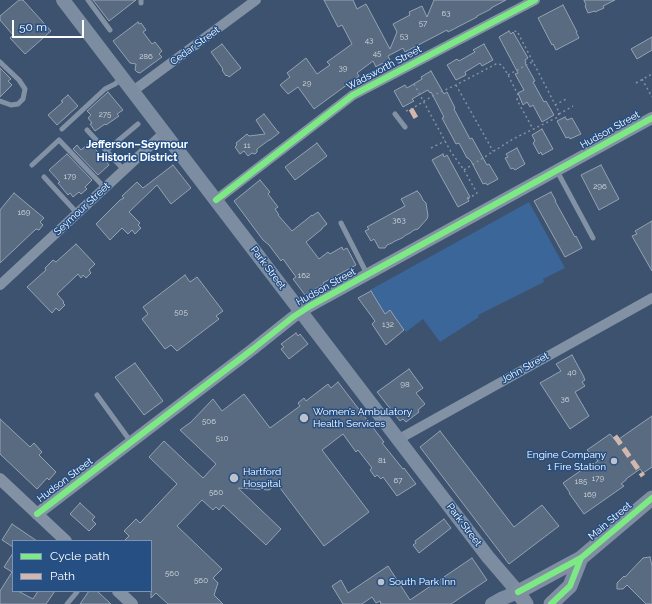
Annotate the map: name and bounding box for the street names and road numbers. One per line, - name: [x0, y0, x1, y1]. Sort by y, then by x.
- street label: Cedar Street: [168, 24, 222, 68]
- street label: Wadsworth Street: [344, 43, 424, 93]
- street label: Hudson Street: [578, 109, 642, 151]
- street label: Seymour Street: [52, 180, 112, 238]
- street label: Park Street: [248, 244, 288, 292]
- street label: Hudson Street: [294, 266, 358, 308]
- street label: John Street: [499, 350, 551, 386]
- street label: Hudson Street: [35, 455, 95, 505]
- street label: Main Street: [586, 500, 634, 542]
- street label: Park Street: [444, 501, 484, 549]

